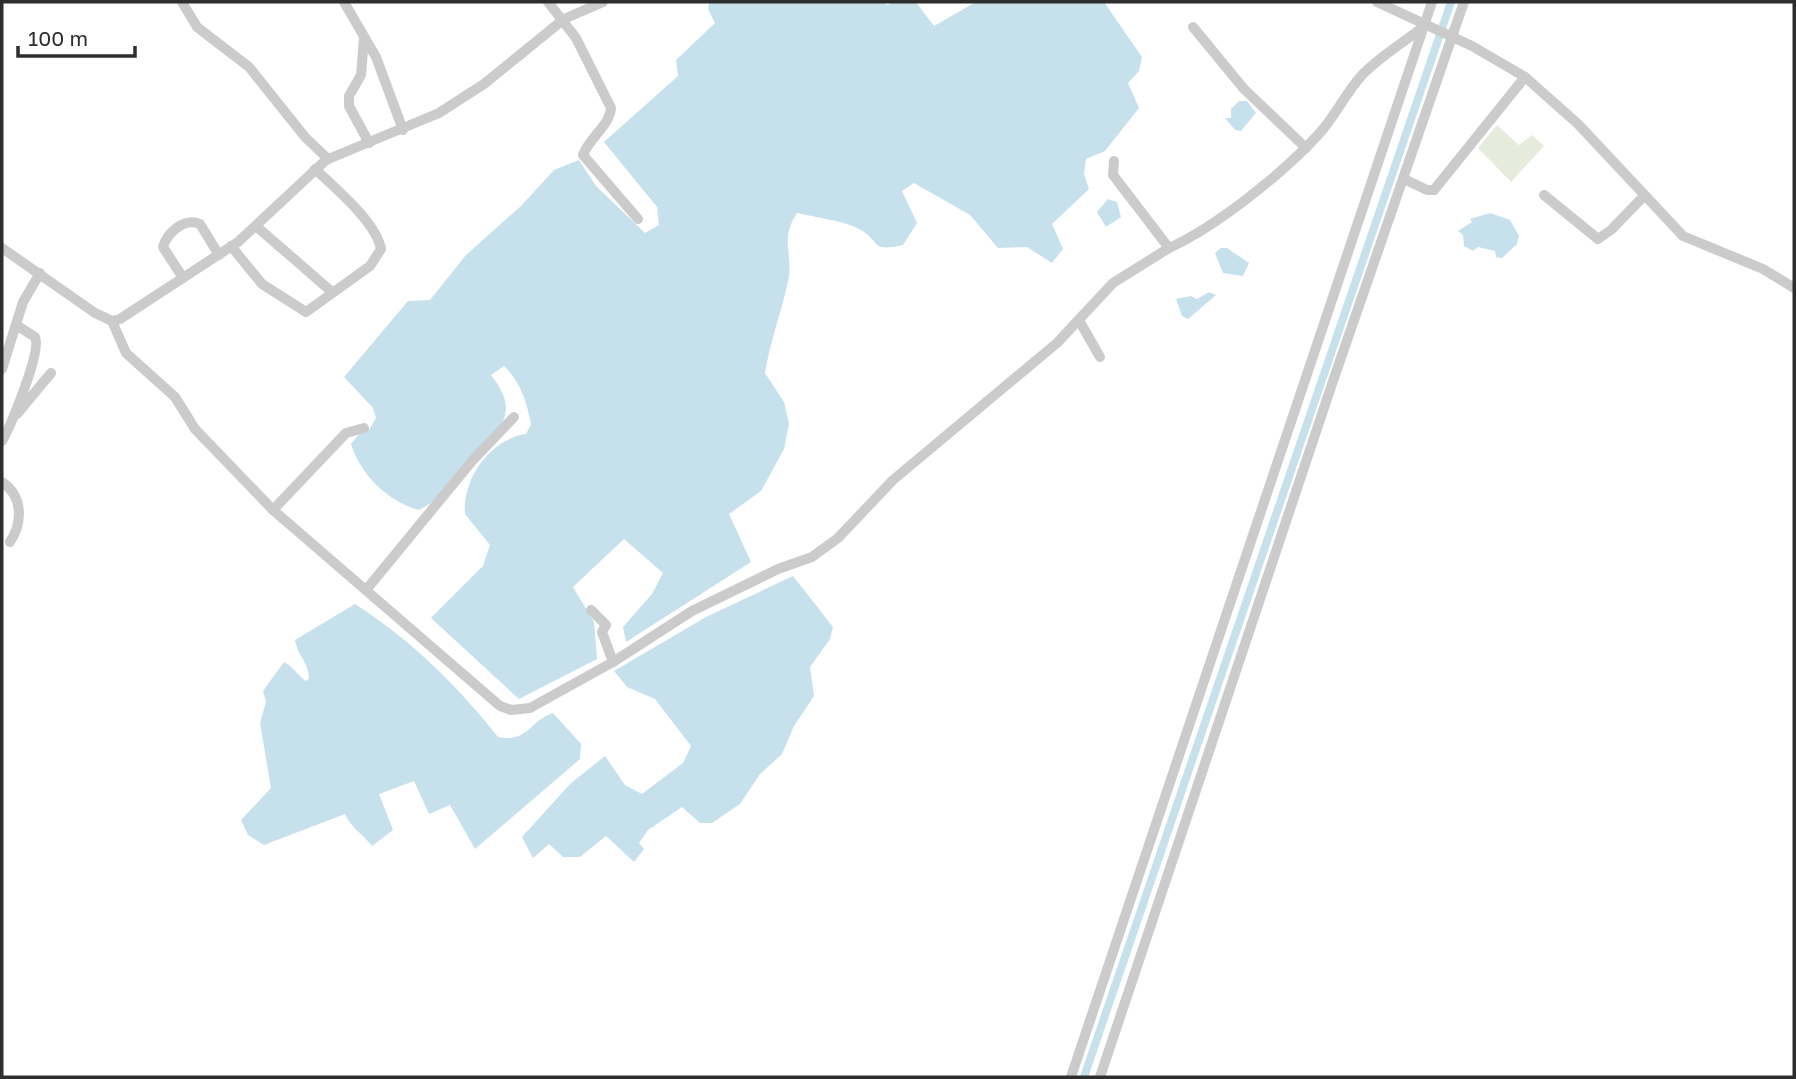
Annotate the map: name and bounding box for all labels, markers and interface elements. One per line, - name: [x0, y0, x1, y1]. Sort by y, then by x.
- scale bar: [18, 14, 135, 58]
- text: 100 m: [28, 25, 88, 51]

